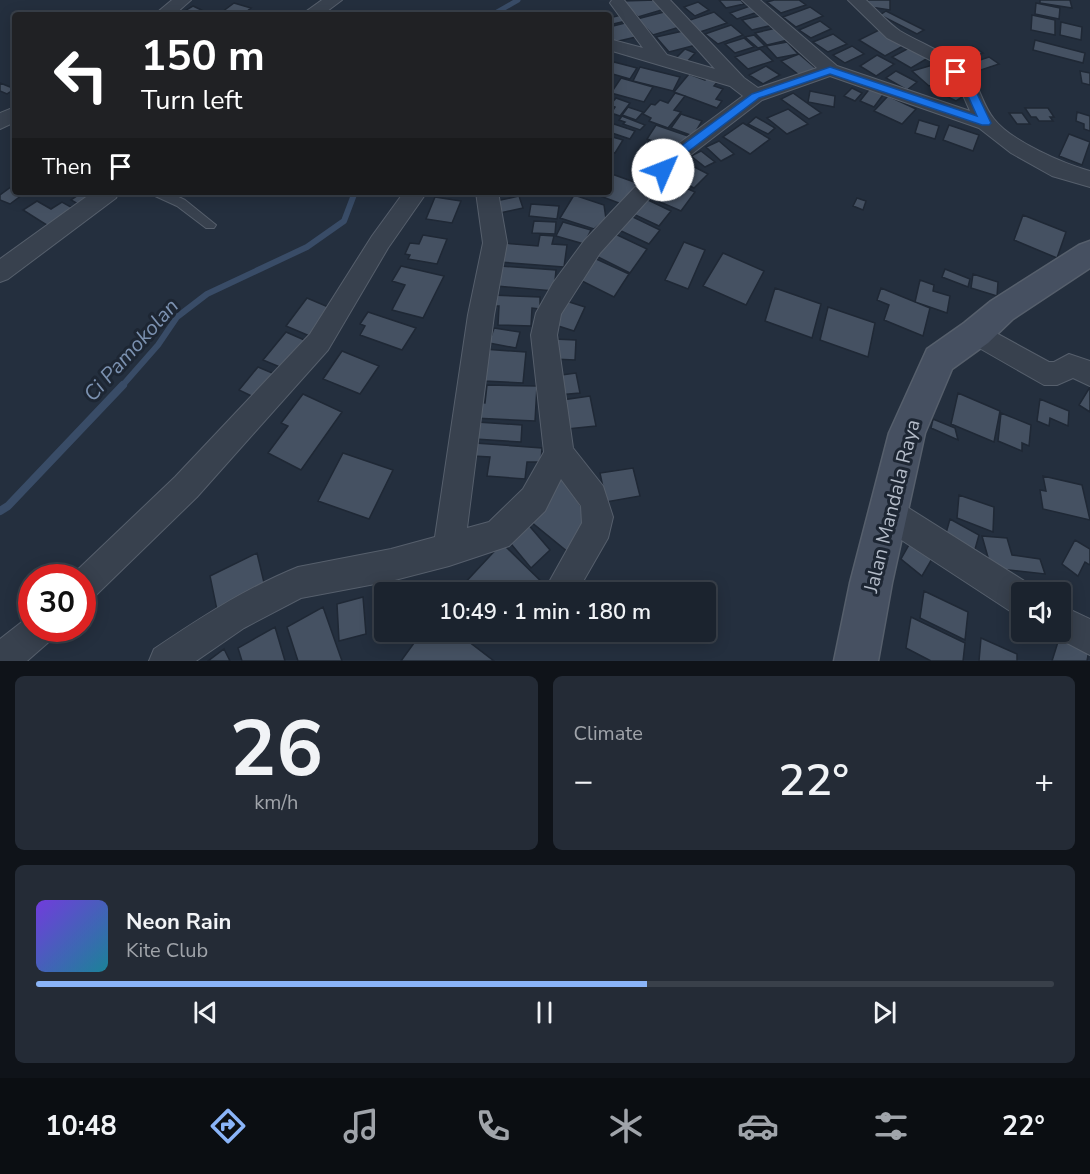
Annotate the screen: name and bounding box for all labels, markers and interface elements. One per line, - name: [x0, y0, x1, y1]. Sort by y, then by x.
- text: 150 m: [141, 28, 265, 85]
- icon: left: [42, 36, 120, 114]
- pin: [930, 46, 981, 97]
- icon: arrive: [939, 55, 972, 88]
- text: Turn left: [141, 82, 242, 119]
- position arrow: [631, 138, 695, 202]
- icon: arrive: [104, 150, 137, 183]
- text: Then: [42, 152, 92, 182]
- water label: Ci Pamokolan: [77, 293, 185, 407]
- street label: Jalan Mandala Raya: [857, 417, 927, 596]
- speed limit sign: 30: [18, 564, 96, 642]
- map controls: [1011, 582, 1071, 642]
- button: sound: [1011, 582, 1071, 642]
- text: 10:49 · 1 min · 180 m: [439, 597, 651, 627]
- text: 26: [229, 696, 323, 803]
- text: Climate: [574, 720, 643, 747]
- text: 22°: [778, 750, 849, 811]
- text: −: [574, 759, 593, 804]
- text: +: [1034, 759, 1054, 804]
- text: km/h: [254, 789, 298, 816]
- text: Neon Rain: [126, 907, 231, 937]
- text: Kite Club: [126, 937, 208, 964]
- icon: previous: [189, 996, 222, 1029]
- icon: pause: [528, 996, 561, 1029]
- icon: next: [868, 996, 901, 1029]
- icon: directions: [207, 1105, 249, 1147]
- icon: music: [340, 1105, 382, 1147]
- icon: phone: [472, 1105, 514, 1147]
- icon: climate: [605, 1105, 647, 1147]
- icon: car: [737, 1105, 779, 1147]
- icon: filters: [870, 1105, 912, 1147]
- text: 10:48: [45, 1108, 117, 1145]
- text: 22°: [1002, 1108, 1045, 1145]

